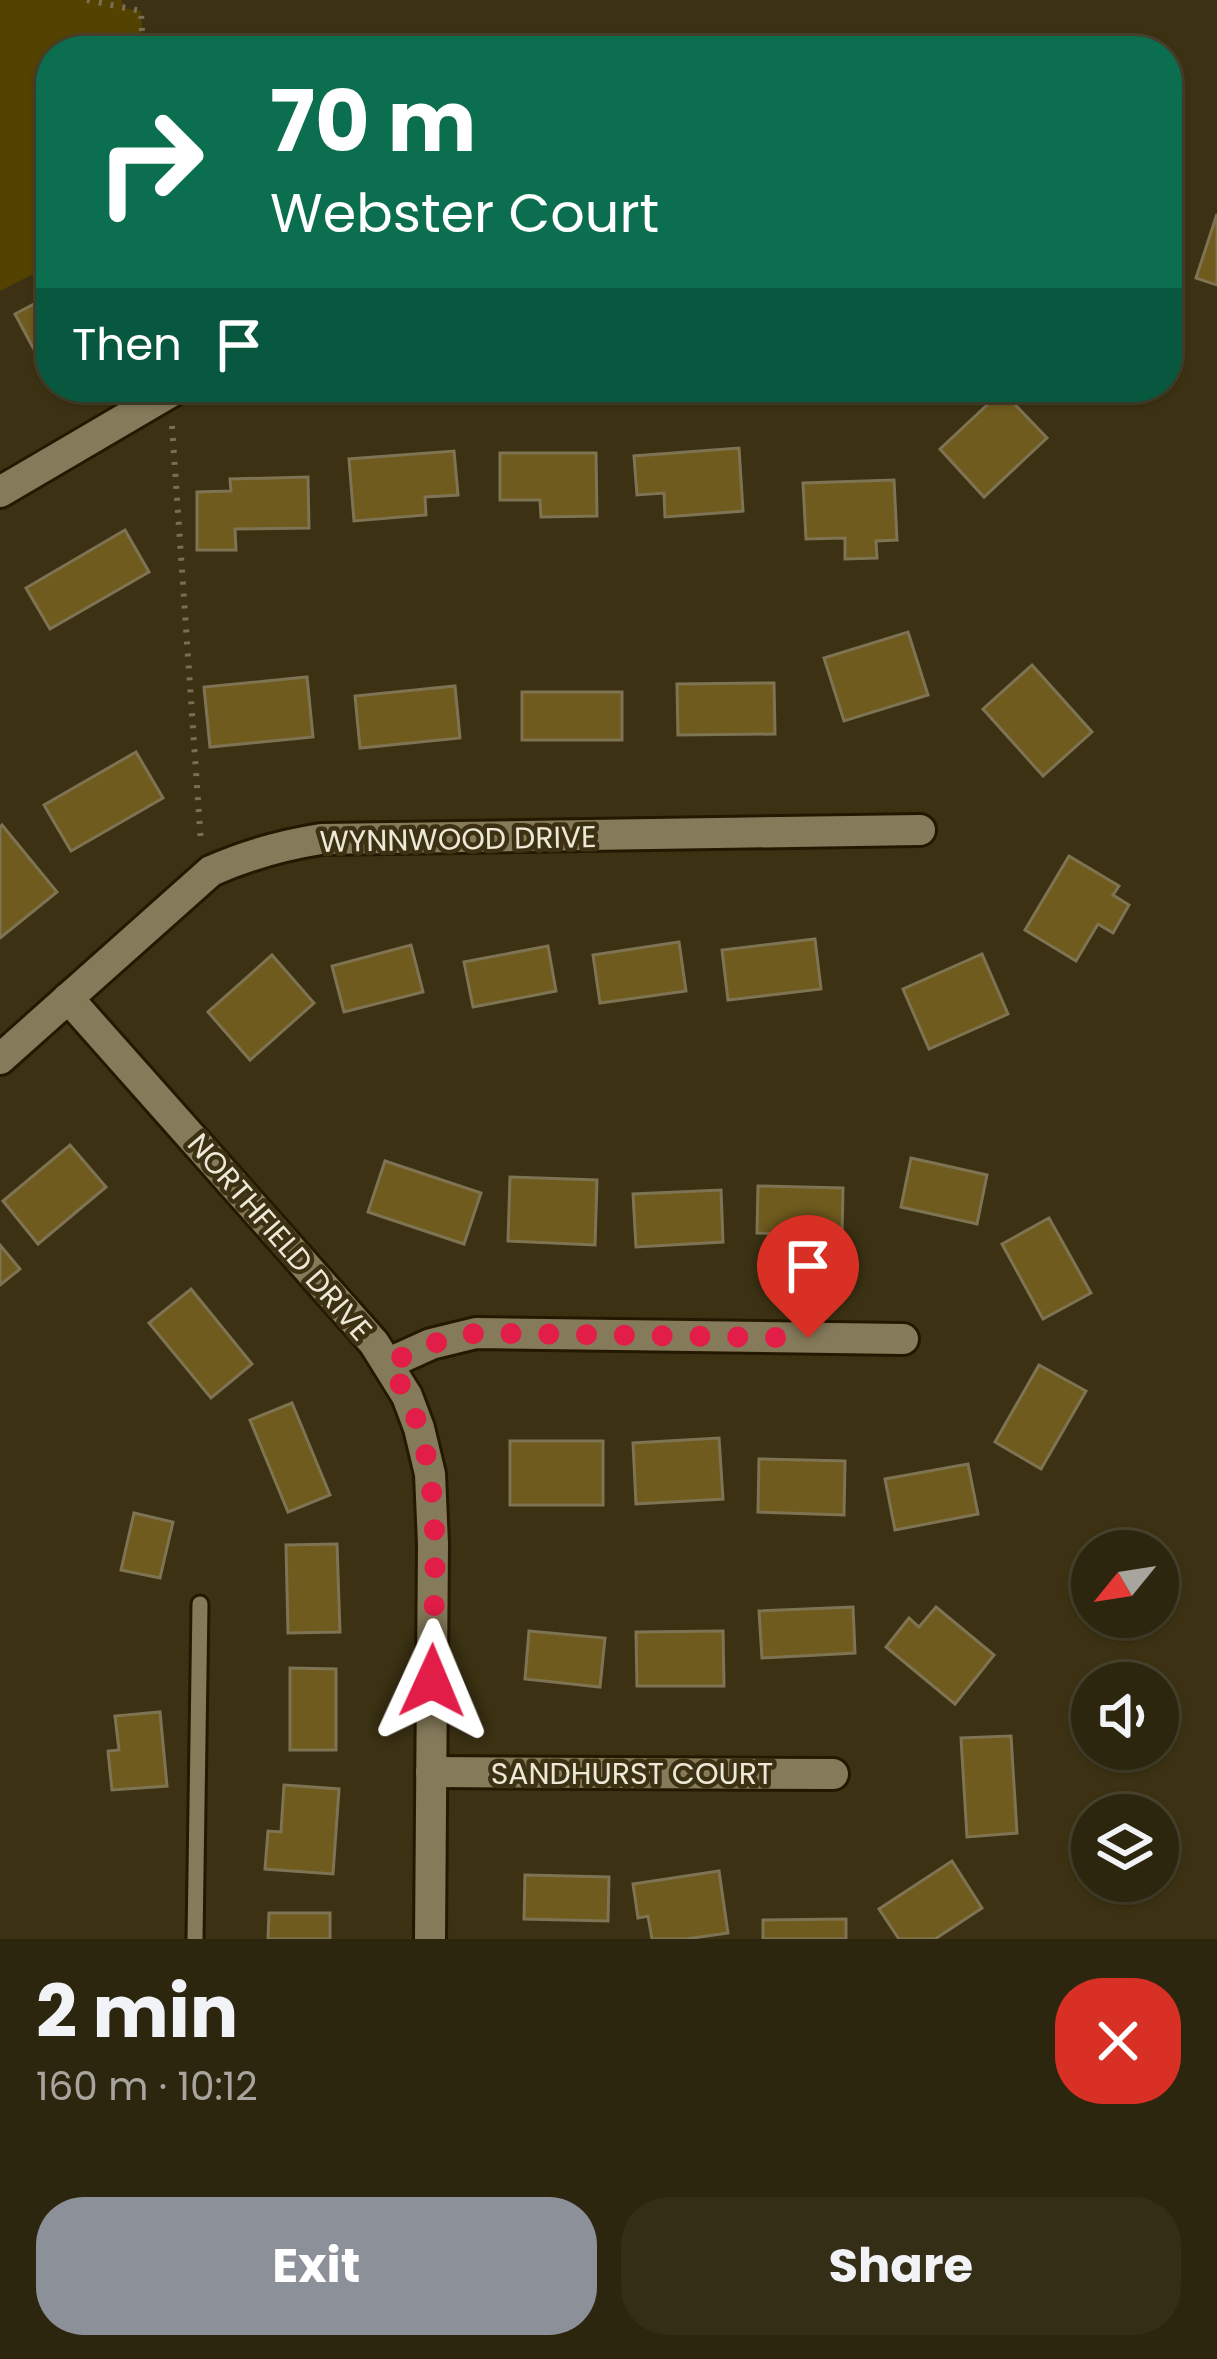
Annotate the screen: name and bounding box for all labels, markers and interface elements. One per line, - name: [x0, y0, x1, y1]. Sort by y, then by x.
- text: 70 m: [270, 63, 476, 180]
- icon: right: [72, 84, 228, 240]
- text: Webster Court: [270, 175, 659, 251]
- icon: arrive: [206, 312, 272, 378]
- text: Then: [72, 313, 182, 376]
- street label: WYNNWOOD DRIVE: [319, 815, 597, 863]
- street label: NORTHFIELD DRIVE: [178, 1124, 382, 1350]
- pin: [757, 1215, 859, 1338]
- icon: arrive: [775, 1233, 841, 1299]
- north arrow: [1071, 1530, 1179, 1638]
- map controls: [1071, 1530, 1179, 1902]
- position arrow: [369, 1618, 495, 1744]
- button: sound: [1071, 1662, 1179, 1770]
- street label: SANDHURST COURT: [491, 1752, 773, 1795]
- button: layers: [1071, 1794, 1179, 1902]
- text: 2 min: [36, 1961, 238, 2062]
- button: close: [1055, 1978, 1181, 2104]
- text: 160 m · 10:12: [36, 2059, 258, 2114]
- button: Exit: [36, 2197, 597, 2335]
- button: Share: [621, 2197, 1181, 2335]

